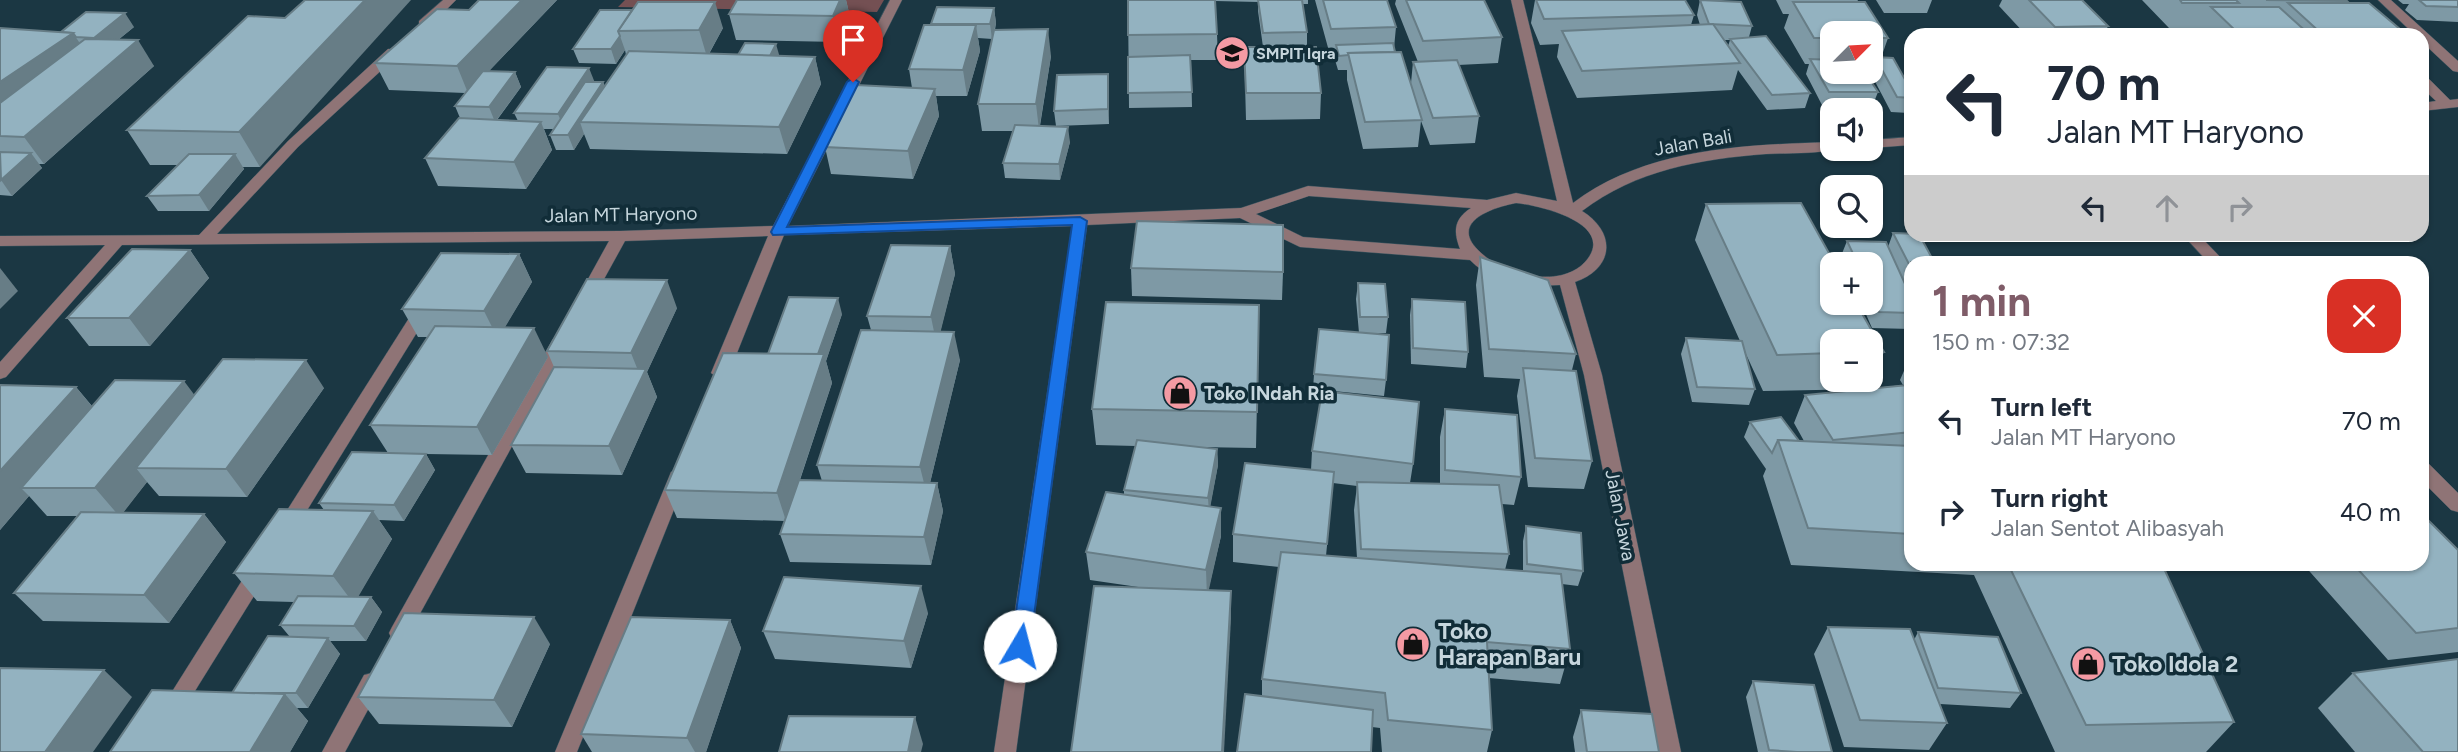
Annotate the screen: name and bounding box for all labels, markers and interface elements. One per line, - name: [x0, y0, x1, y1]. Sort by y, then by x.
- pin: [823, 10, 883, 82]
- icon: arrive: [834, 21, 872, 59]
- north arrow: [1820, 21, 1883, 84]
- map controls: [1820, 21, 1883, 392]
- school or university icon: SMPIT Iqra: [1213, 34, 1251, 72]
- place label: SMPIT Iqra: [1256, 44, 1336, 63]
- text: 70 m: [2047, 53, 2160, 112]
- icon: left: [1932, 56, 2023, 147]
- button: sound: [1820, 98, 1883, 161]
- text: Jalan MT Haryono: [2047, 113, 2304, 151]
- street label: Jalan Bali: [1652, 124, 1734, 161]
- button: search: [1820, 175, 1883, 238]
- icon: left: [2075, 189, 2113, 227]
- icon: ahead: [2148, 189, 2186, 227]
- icon: right: [2221, 189, 2259, 227]
- street label: Jalan MT Haryono: [544, 202, 698, 227]
- button: +: [1820, 252, 1883, 315]
- text: 1 min: [1932, 276, 2031, 327]
- button: close: [2327, 279, 2401, 353]
- text: 150 m · 07:32: [1932, 328, 2070, 356]
- button: −: [1820, 329, 1883, 392]
- shop icon: Toko INdah Ria: [1161, 374, 1199, 412]
- place label: Toko INdah Ria: [1204, 382, 1335, 405]
- text: Turn left: [1991, 391, 2092, 423]
- icon: left: [1932, 402, 1970, 440]
- text: 70 m: [2342, 405, 2401, 437]
- text: Jalan MT Haryono: [1991, 423, 2176, 451]
- street label: Jalan Jawa: [1600, 468, 1641, 563]
- text: Turn right: [1991, 482, 2108, 514]
- icon: right: [1932, 493, 1970, 531]
- text: 40 m: [2340, 496, 2401, 528]
- text: Jalan Sentot Alibasyah: [1991, 514, 2224, 542]
- position arrow: [983, 609, 1057, 683]
- place label: Toko Harapan Baru: [1438, 617, 1581, 671]
- shop icon: Toko Harapan Baru: [1394, 625, 1432, 663]
- shop icon: Toko Idola 2: [2069, 645, 2107, 683]
- place label: Toko Idola 2: [2112, 650, 2238, 678]

